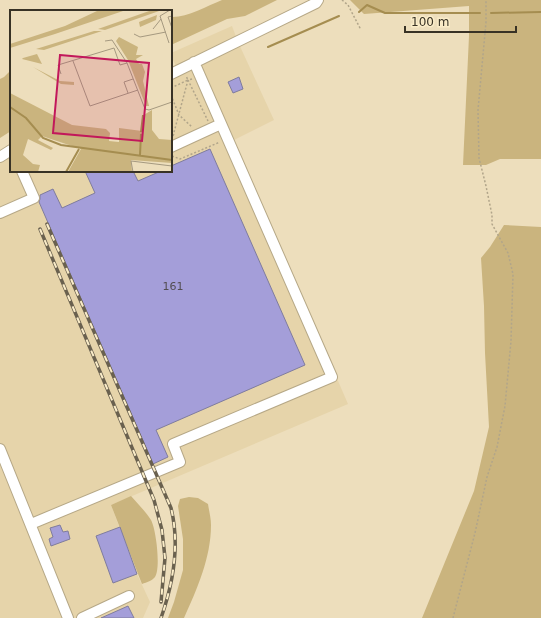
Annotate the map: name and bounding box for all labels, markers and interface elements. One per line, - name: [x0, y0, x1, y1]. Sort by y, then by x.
- scale bar: [405, 8, 516, 34]
- inset map: [10, 10, 172, 172]
- text: 100 m: [411, 15, 449, 29]
- house number: 161: [163, 280, 184, 293]

